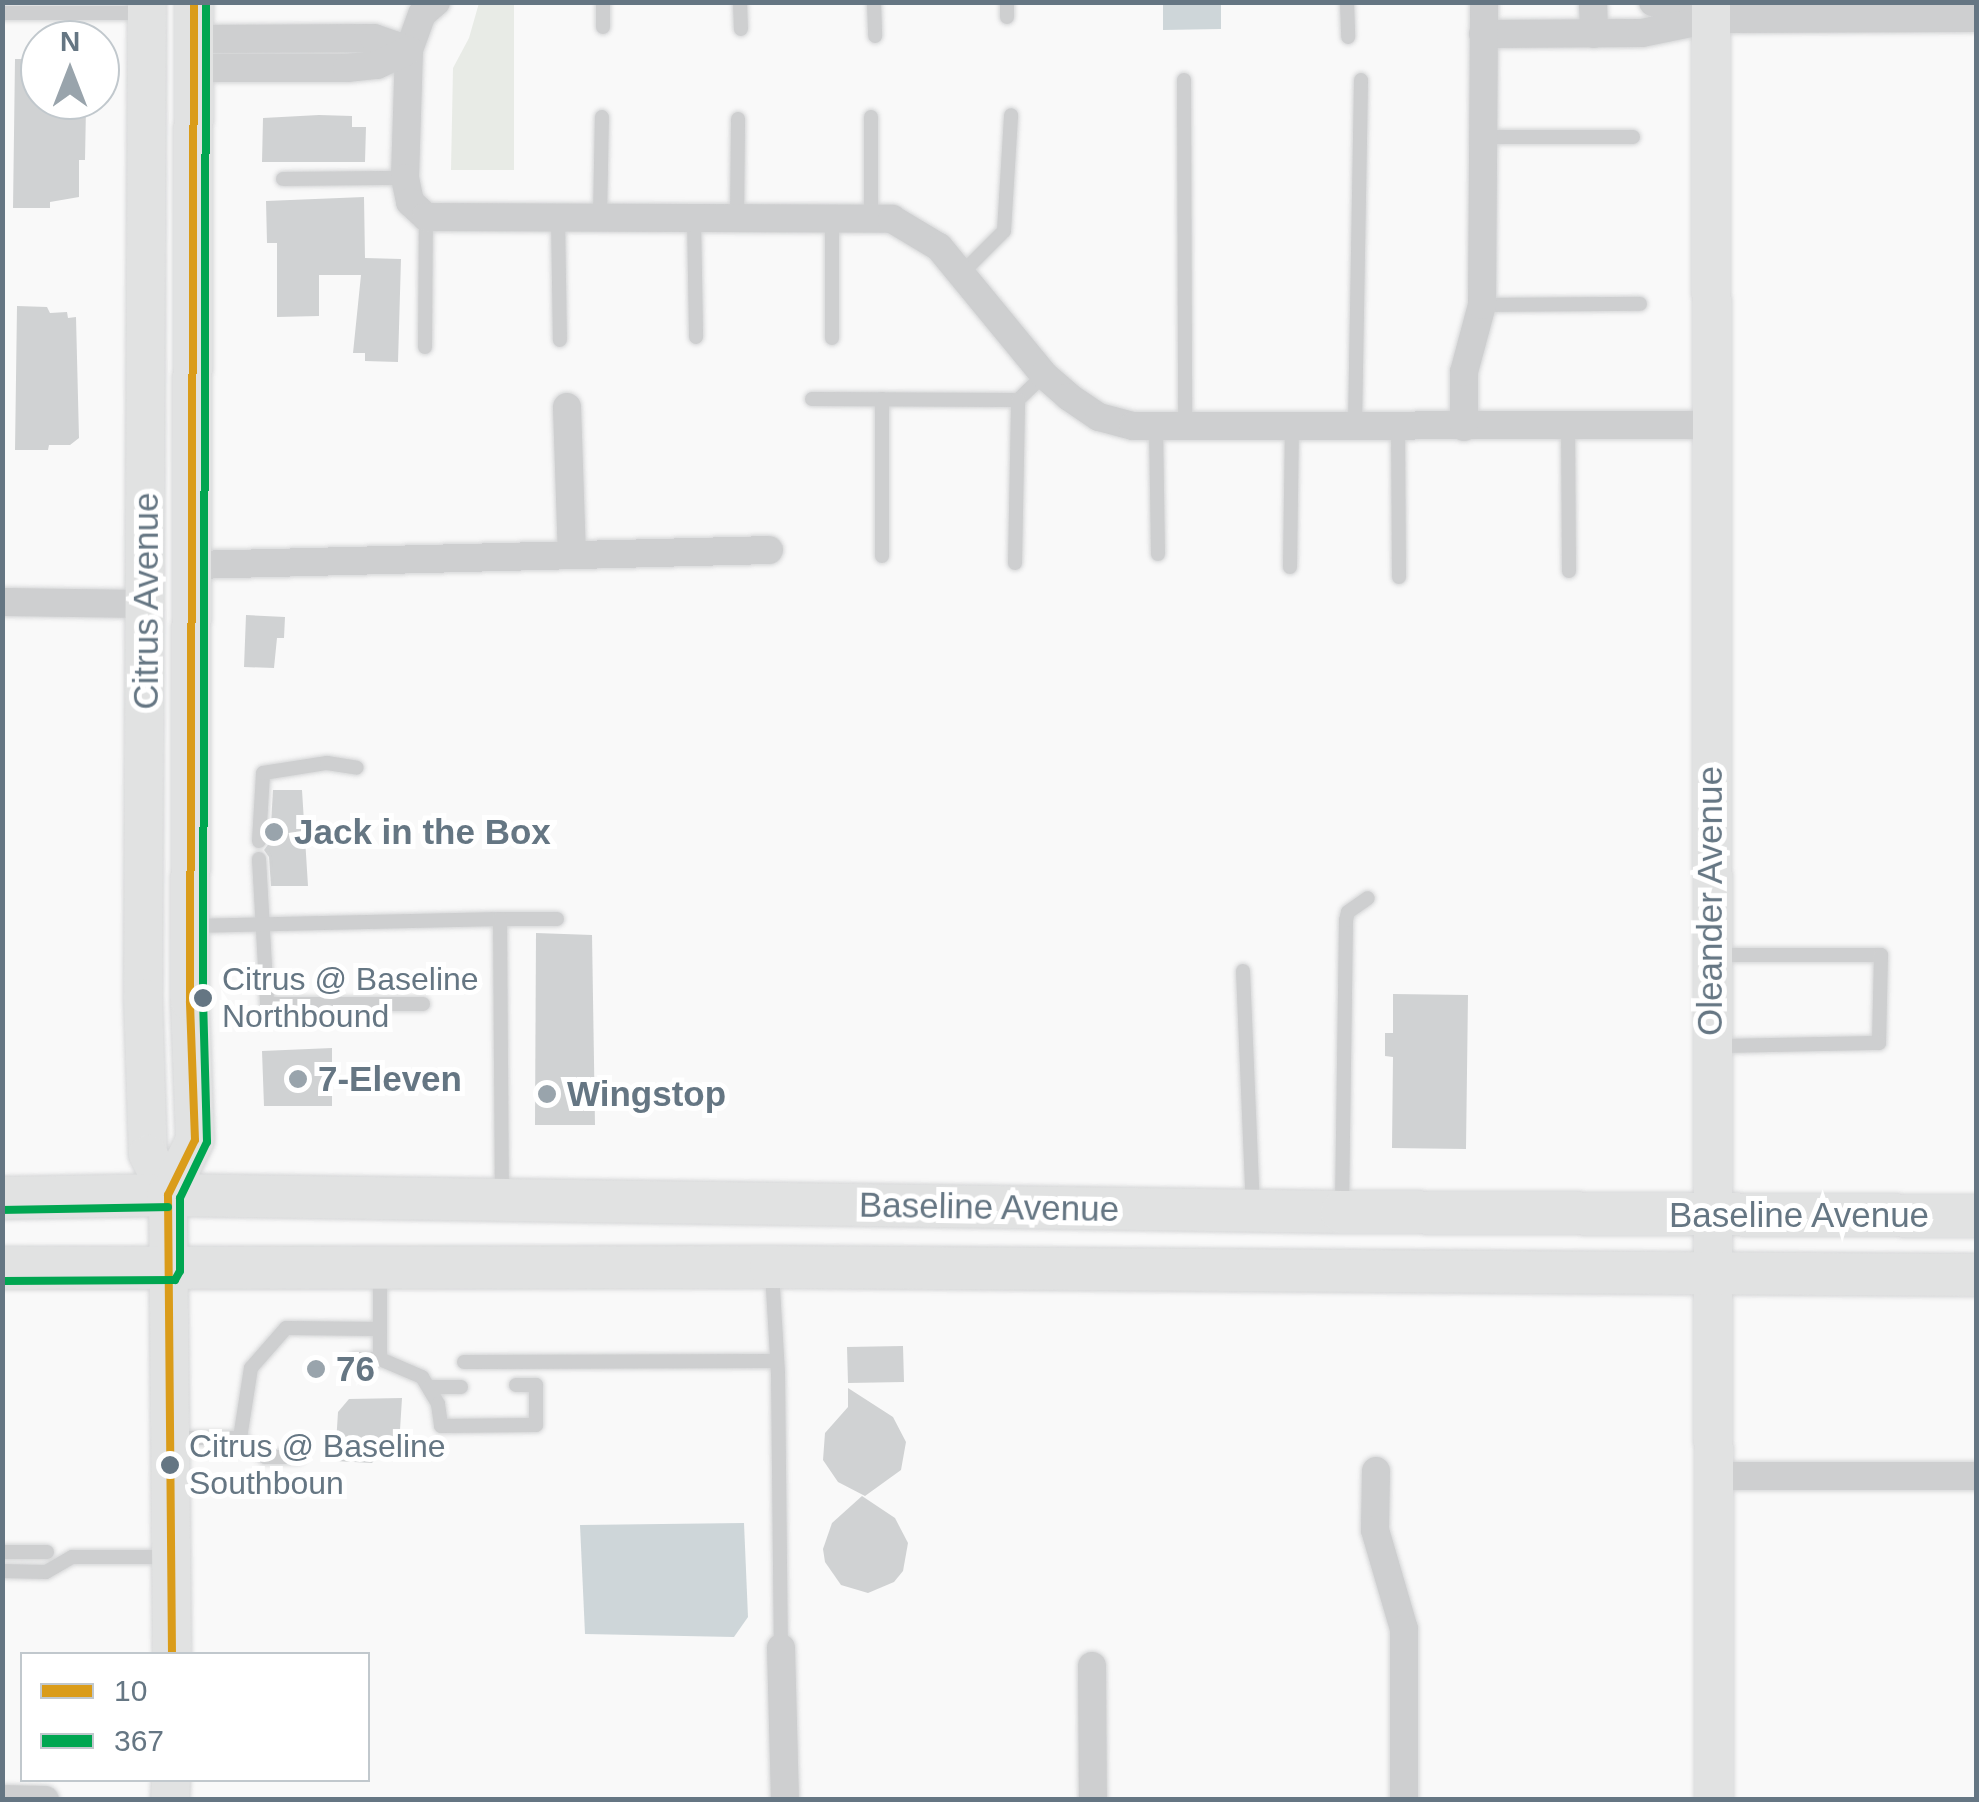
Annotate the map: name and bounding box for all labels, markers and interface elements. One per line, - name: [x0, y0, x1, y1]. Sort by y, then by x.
- north arrow: [20, 20, 120, 120]
- text: N: [60, 26, 80, 57]
- street label: Citrus Avenue: [125, 491, 167, 711]
- street label: Oleander Avenue: [1689, 765, 1731, 1037]
- place label: Jack in the Box: [294, 811, 551, 853]
- marker: Jack in the Box: [263, 821, 285, 843]
- place label: Citrus @ Baseline Northbound: [222, 961, 479, 1036]
- marker: Citrus @ Baseline Northbound: [193, 988, 213, 1008]
- place label: 7-Eleven: [318, 1058, 462, 1100]
- marker: 7-Eleven: [287, 1068, 309, 1090]
- place label: Wingstop: [567, 1073, 726, 1115]
- marker: Wingstop: [536, 1083, 558, 1105]
- street label: Baseline Avenue: [858, 1184, 1120, 1230]
- street label: Baseline Avenue: [1668, 1194, 1930, 1236]
- place label: 76: [336, 1348, 375, 1390]
- marker: 76: [305, 1358, 327, 1380]
- place label: Citrus @ Baseline Southboun: [189, 1428, 446, 1503]
- marker: Citrus @ Baseline Southboun: [160, 1455, 180, 1475]
- legend: [20, 1652, 370, 1782]
- text: 10: [114, 1674, 147, 1707]
- text: 367: [114, 1724, 164, 1757]

